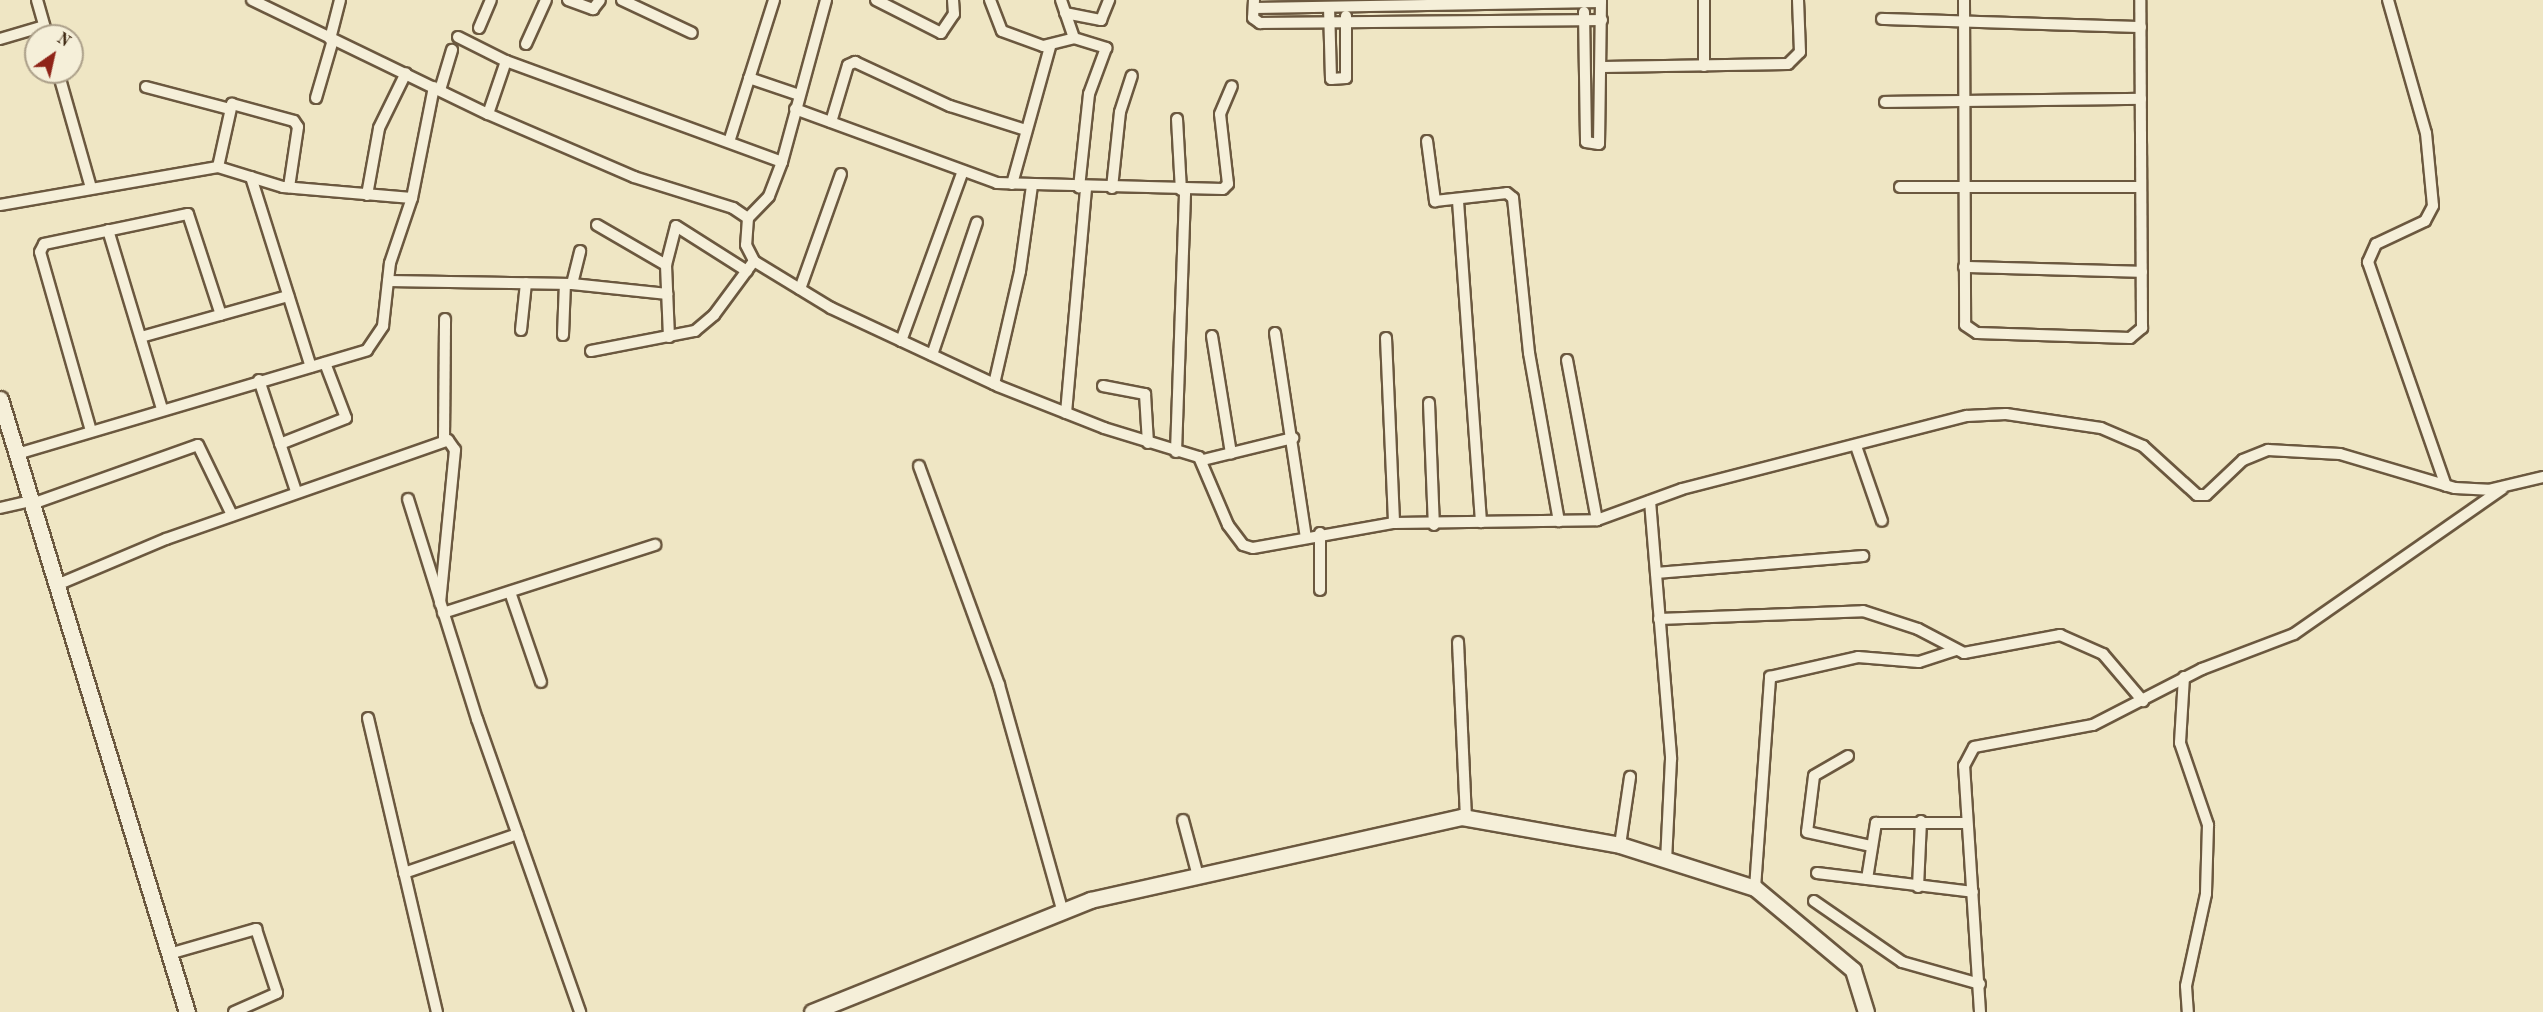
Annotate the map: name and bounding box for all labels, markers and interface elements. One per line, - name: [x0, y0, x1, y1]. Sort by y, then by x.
- north arrow: [24, 24, 84, 84]
- text: N: [53, 31, 72, 51]

